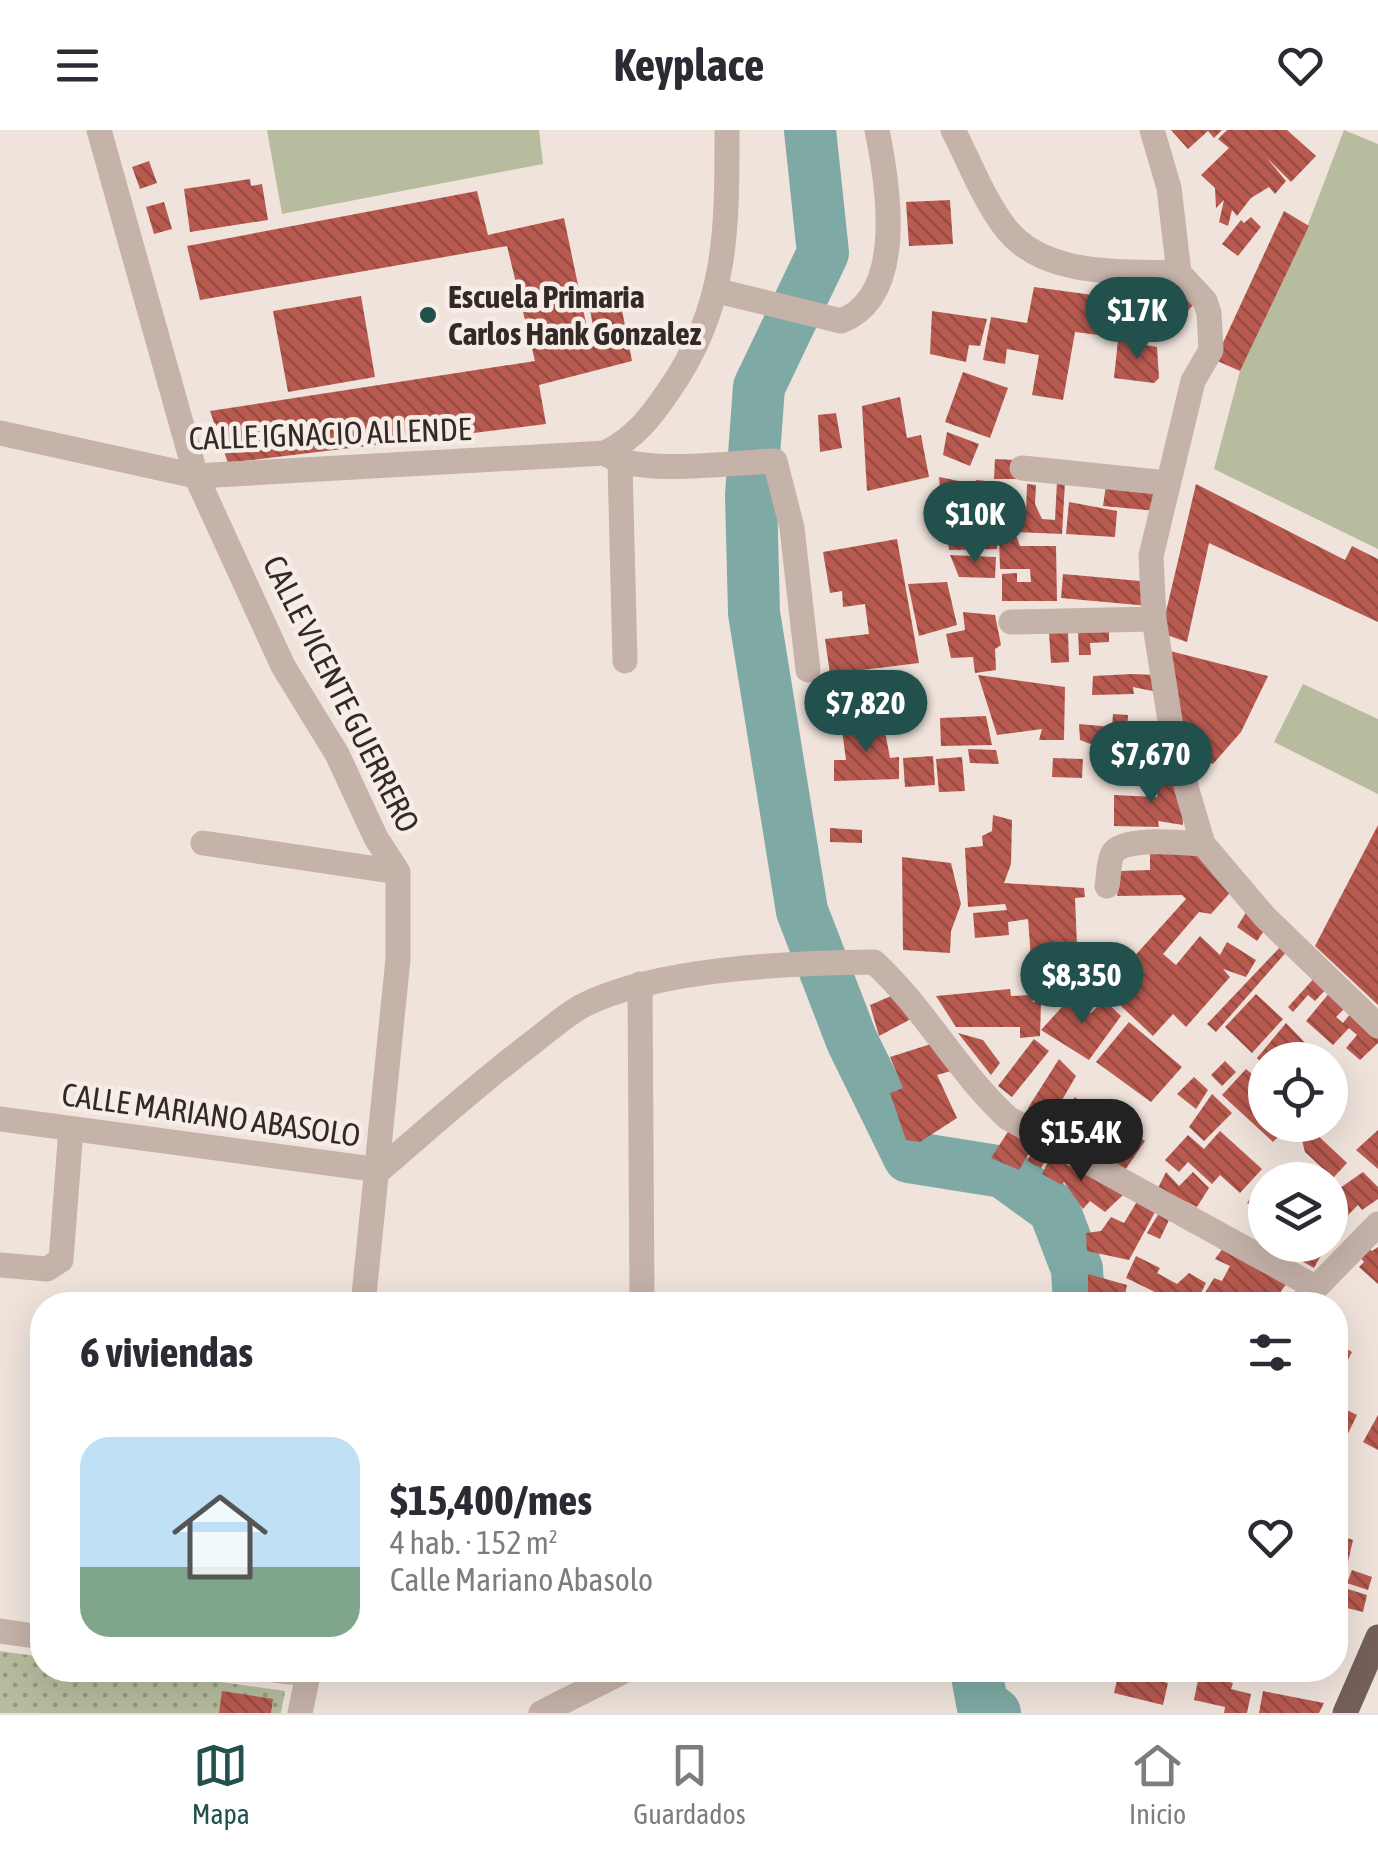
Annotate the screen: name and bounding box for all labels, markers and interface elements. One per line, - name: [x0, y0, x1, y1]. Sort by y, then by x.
- icon: menu: [50, 38, 105, 93]
- icon: heart: [1273, 38, 1328, 93]
- text: Keyplace: [614, 39, 764, 91]
- pin: $17K: [1078, 277, 1196, 362]
- place label: Escuela Primaria Carlos Hank Gonzalez: [448, 278, 702, 352]
- text: $17K: [1107, 291, 1167, 328]
- marker: Escuela Primaria Carlos Hank Gonzalez: [417, 304, 439, 326]
- street label: CALLE IGNACIO ALLENDE: [188, 410, 472, 457]
- pin: $10K: [916, 481, 1034, 566]
- text: $10K: [945, 495, 1005, 532]
- street label: CALLE VICENTE GUERRERO: [256, 549, 427, 838]
- pin: $7,820: [785, 670, 947, 755]
- text: $7,820: [826, 684, 906, 721]
- pin: $7,670: [1070, 721, 1232, 806]
- text: $7,670: [1111, 735, 1191, 772]
- pin: $8,350: [1001, 942, 1163, 1027]
- text: $8,350: [1042, 956, 1122, 993]
- map controls: [1248, 1042, 1348, 1262]
- button: locate: [1248, 1042, 1348, 1142]
- street label: CALLE MARIANO ABASOLO: [60, 1075, 363, 1154]
- pin: $15.4K: [1000, 1099, 1162, 1184]
- text: $15.4K: [1041, 1113, 1121, 1150]
- button: layers: [1248, 1162, 1348, 1262]
- icon: filters: [1243, 1325, 1298, 1380]
- text: 6 viviendas: [80, 1328, 253, 1376]
- text: $15,400/mes: [390, 1476, 592, 1524]
- icon: home: [160, 1477, 280, 1597]
- icon: heart: [1243, 1510, 1298, 1565]
- text: 4 hab. · 152 m²: [390, 1524, 558, 1561]
- text: Calle Mariano Abasolo: [390, 1561, 653, 1598]
- tab: Mapa: [192, 1738, 250, 1830]
- tab: Guardados: [633, 1738, 746, 1830]
- tab: Inicio: [1129, 1738, 1186, 1830]

